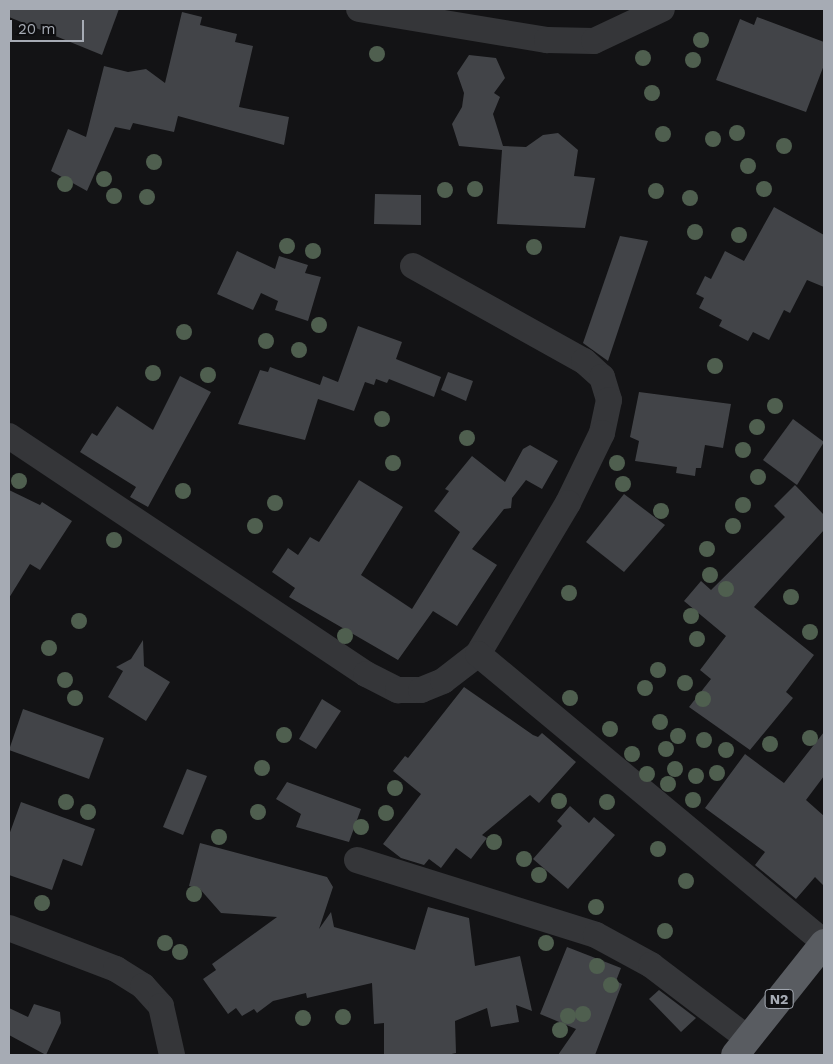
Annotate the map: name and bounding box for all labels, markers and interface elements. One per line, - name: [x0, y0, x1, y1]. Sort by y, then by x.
- scale bar: [12, 10, 86, 42]
- text: 20 m: [18, 20, 56, 38]
- road number: N2: [764, 988, 794, 1011]

